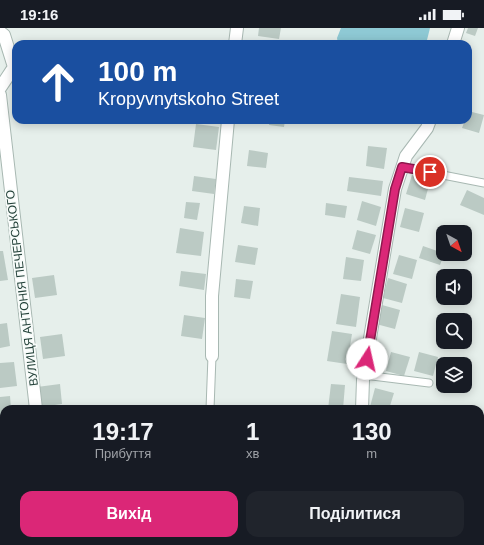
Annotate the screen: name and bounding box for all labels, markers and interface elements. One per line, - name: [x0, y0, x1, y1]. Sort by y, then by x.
- text: 19:16: [20, 6, 58, 23]
- icon: ahead: [32, 56, 84, 108]
- text: 100 m: [98, 56, 177, 87]
- text: Kropyvnytskoho Street: [98, 89, 279, 109]
- pin: [413, 155, 447, 189]
- icon: arrive: [419, 161, 441, 183]
- street label: ВУЛИЦЯ АНТОНІЯ ПЕЧЕРСЬКОГО: [3, 189, 41, 387]
- north arrow: [436, 225, 472, 261]
- map controls: [436, 225, 472, 393]
- button: sound: [436, 269, 472, 305]
- button: search: [436, 313, 472, 349]
- position arrow: [346, 338, 388, 380]
- button: layers: [436, 357, 472, 393]
- text: 19:17: [92, 418, 154, 445]
- text: 1: [246, 418, 259, 445]
- text: 130: [352, 418, 392, 445]
- text: Прибуття: [95, 446, 151, 461]
- text: хв: [246, 446, 259, 461]
- text: m: [366, 446, 377, 461]
- button: Вихід: [20, 491, 238, 537]
- button: Поділитися: [246, 491, 464, 537]

